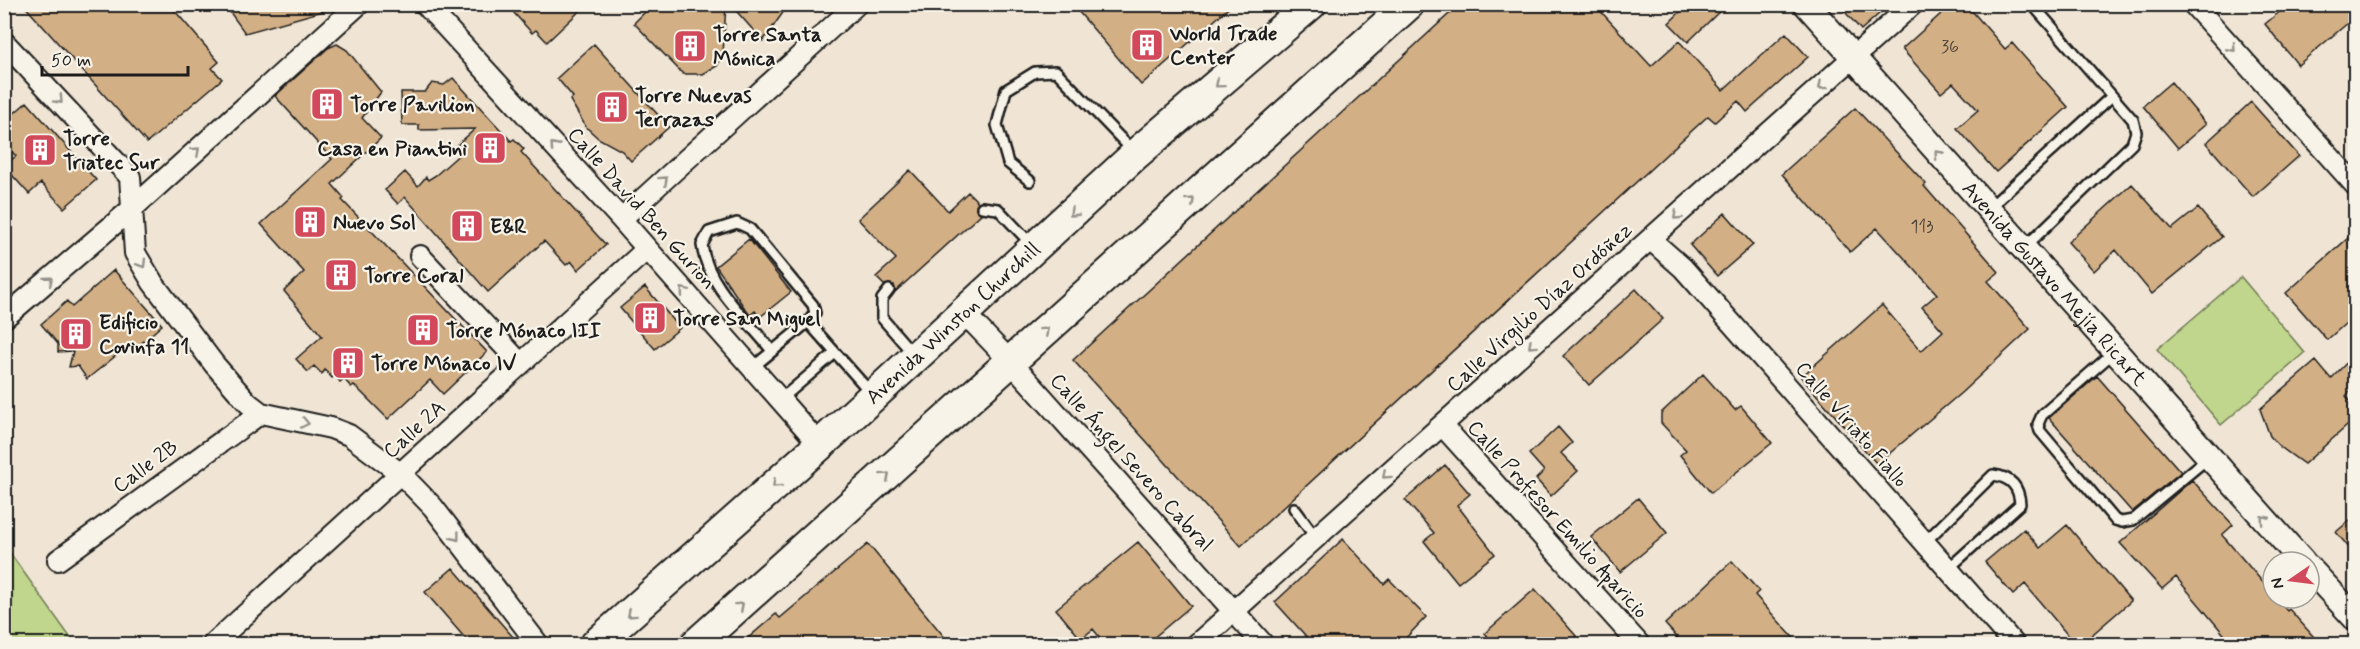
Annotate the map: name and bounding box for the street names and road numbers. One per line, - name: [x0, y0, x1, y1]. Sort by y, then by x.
- street label: Calle David Ben Gurion: [561, 121, 722, 296]
- street label: Avenida Gustavo Mejía Ricart: [1955, 175, 2153, 393]
- street label: Calle Virgilio Díaz Ordóñez: [1441, 217, 1639, 400]
- street label: Avenida Winston Churchill: [860, 236, 1047, 411]
- street label: Calle Viriato Fiallo: [1789, 356, 1914, 494]
- street label: Calle Ángel Severo Cabral: [1042, 367, 1219, 559]
- street label: Calle 2A: [377, 394, 452, 465]
- street label: Calle Profesor Emilio Aparicio: [1460, 414, 1654, 626]
- street label: Calle 2B: [107, 434, 184, 500]

